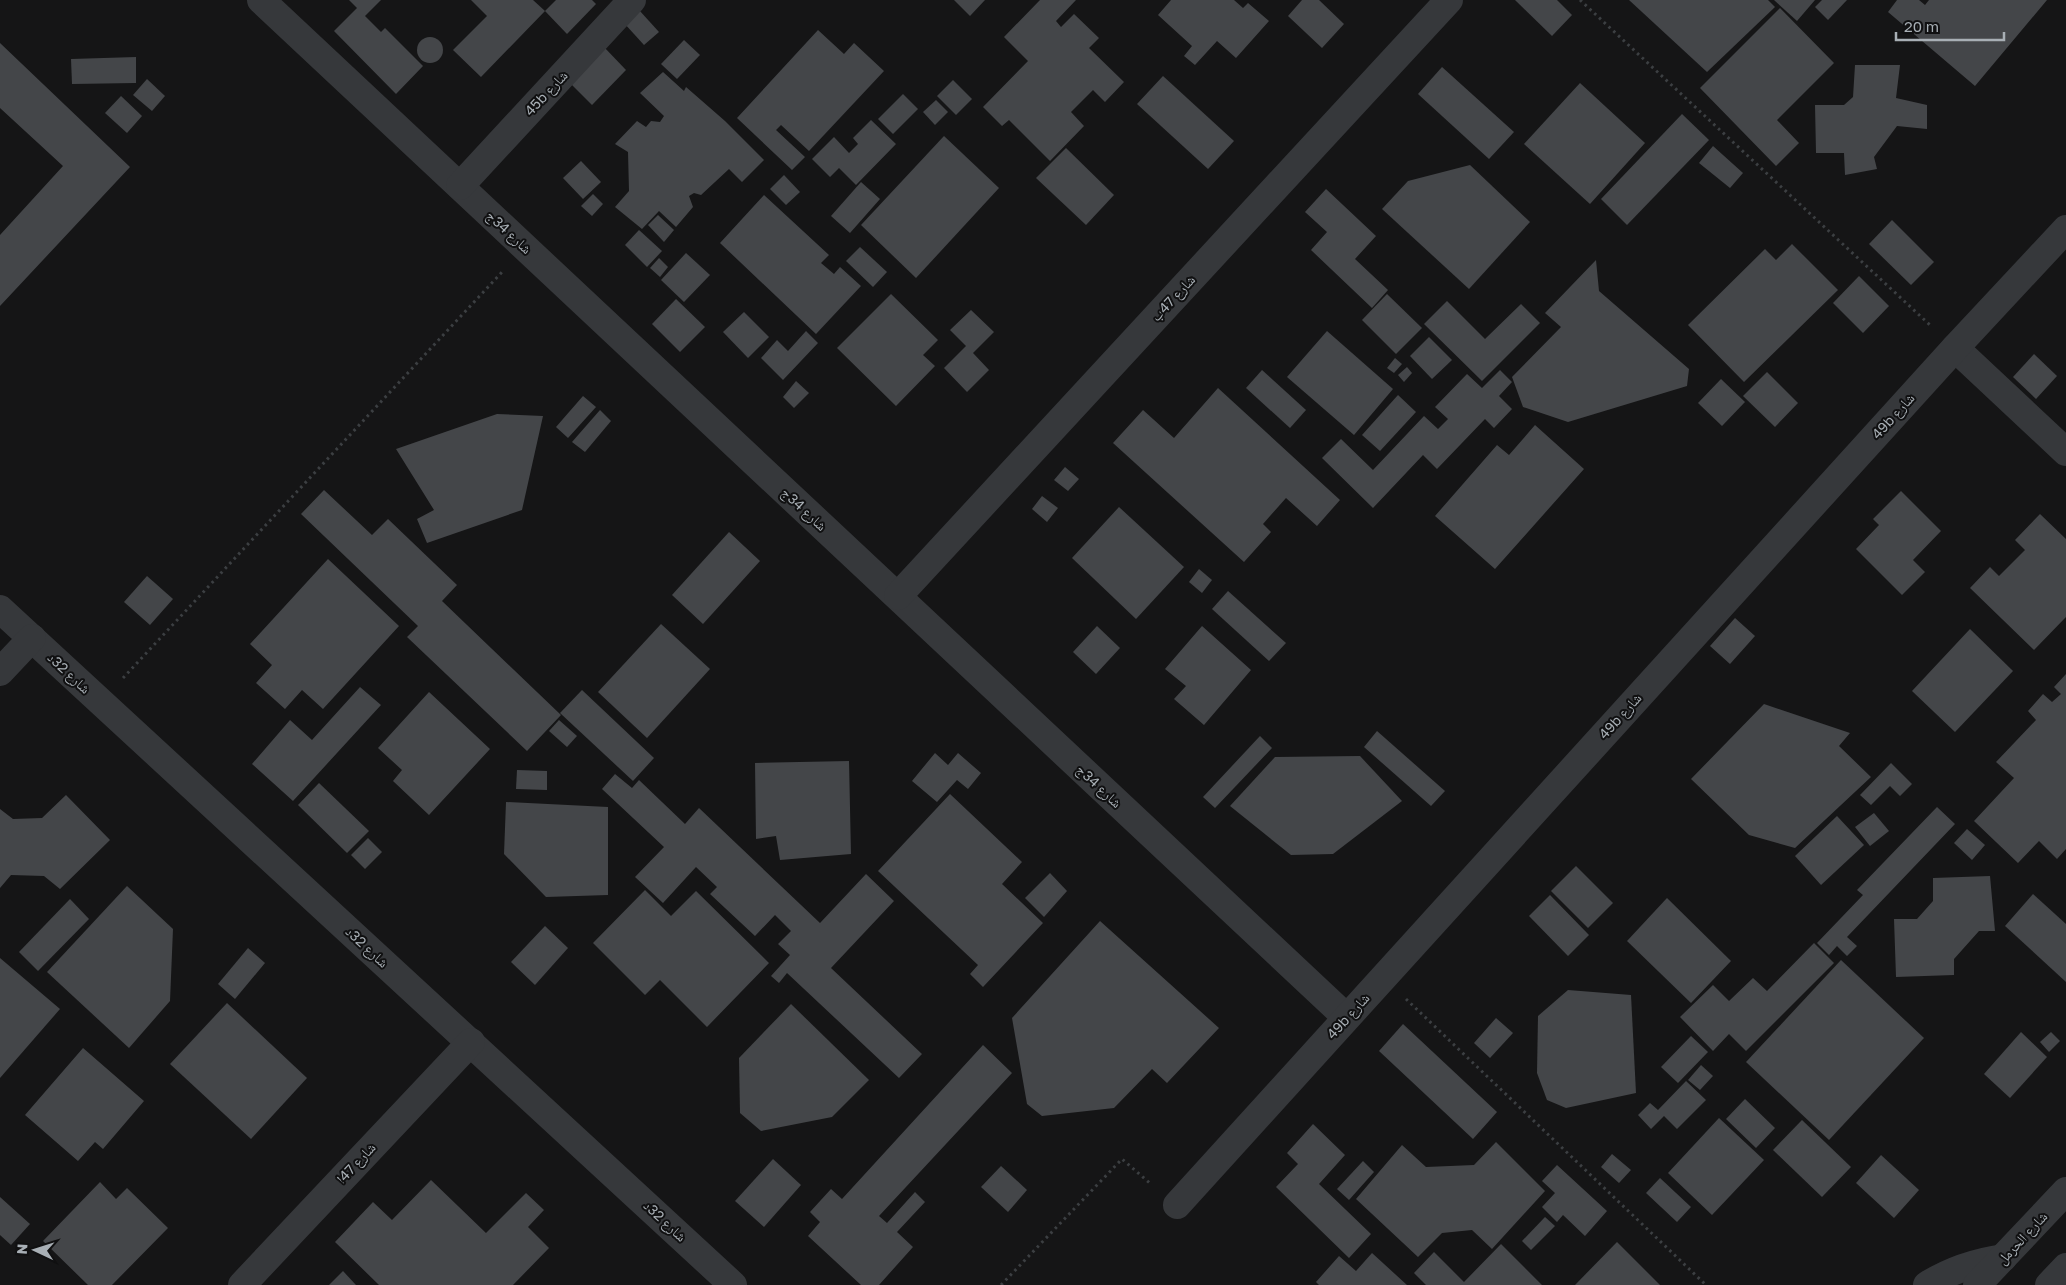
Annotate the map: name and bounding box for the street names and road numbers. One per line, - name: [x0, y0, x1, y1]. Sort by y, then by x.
- street label: 45b شارع: [521, 67, 572, 120]
- street label: شارع 34ج: [482, 206, 536, 258]
- street label: شارع 47ب: [1147, 271, 1200, 326]
- street label: 49b شارع: [1868, 389, 1919, 443]
- street label: شارع 34ج: [777, 483, 831, 535]
- street label: شارع 32د: [43, 649, 94, 698]
- street label: 49b شارع: [1595, 689, 1646, 743]
- street label: شارع 34ج: [1072, 760, 1126, 812]
- street label: شارع 32د: [341, 923, 392, 972]
- street label: 49b شارع: [1323, 989, 1374, 1043]
- street label: شارع 47ا: [333, 1139, 380, 1188]
- street label: شارع 32د: [639, 1197, 690, 1246]
- street label: شارع الحرمل: [1993, 1208, 2052, 1269]

